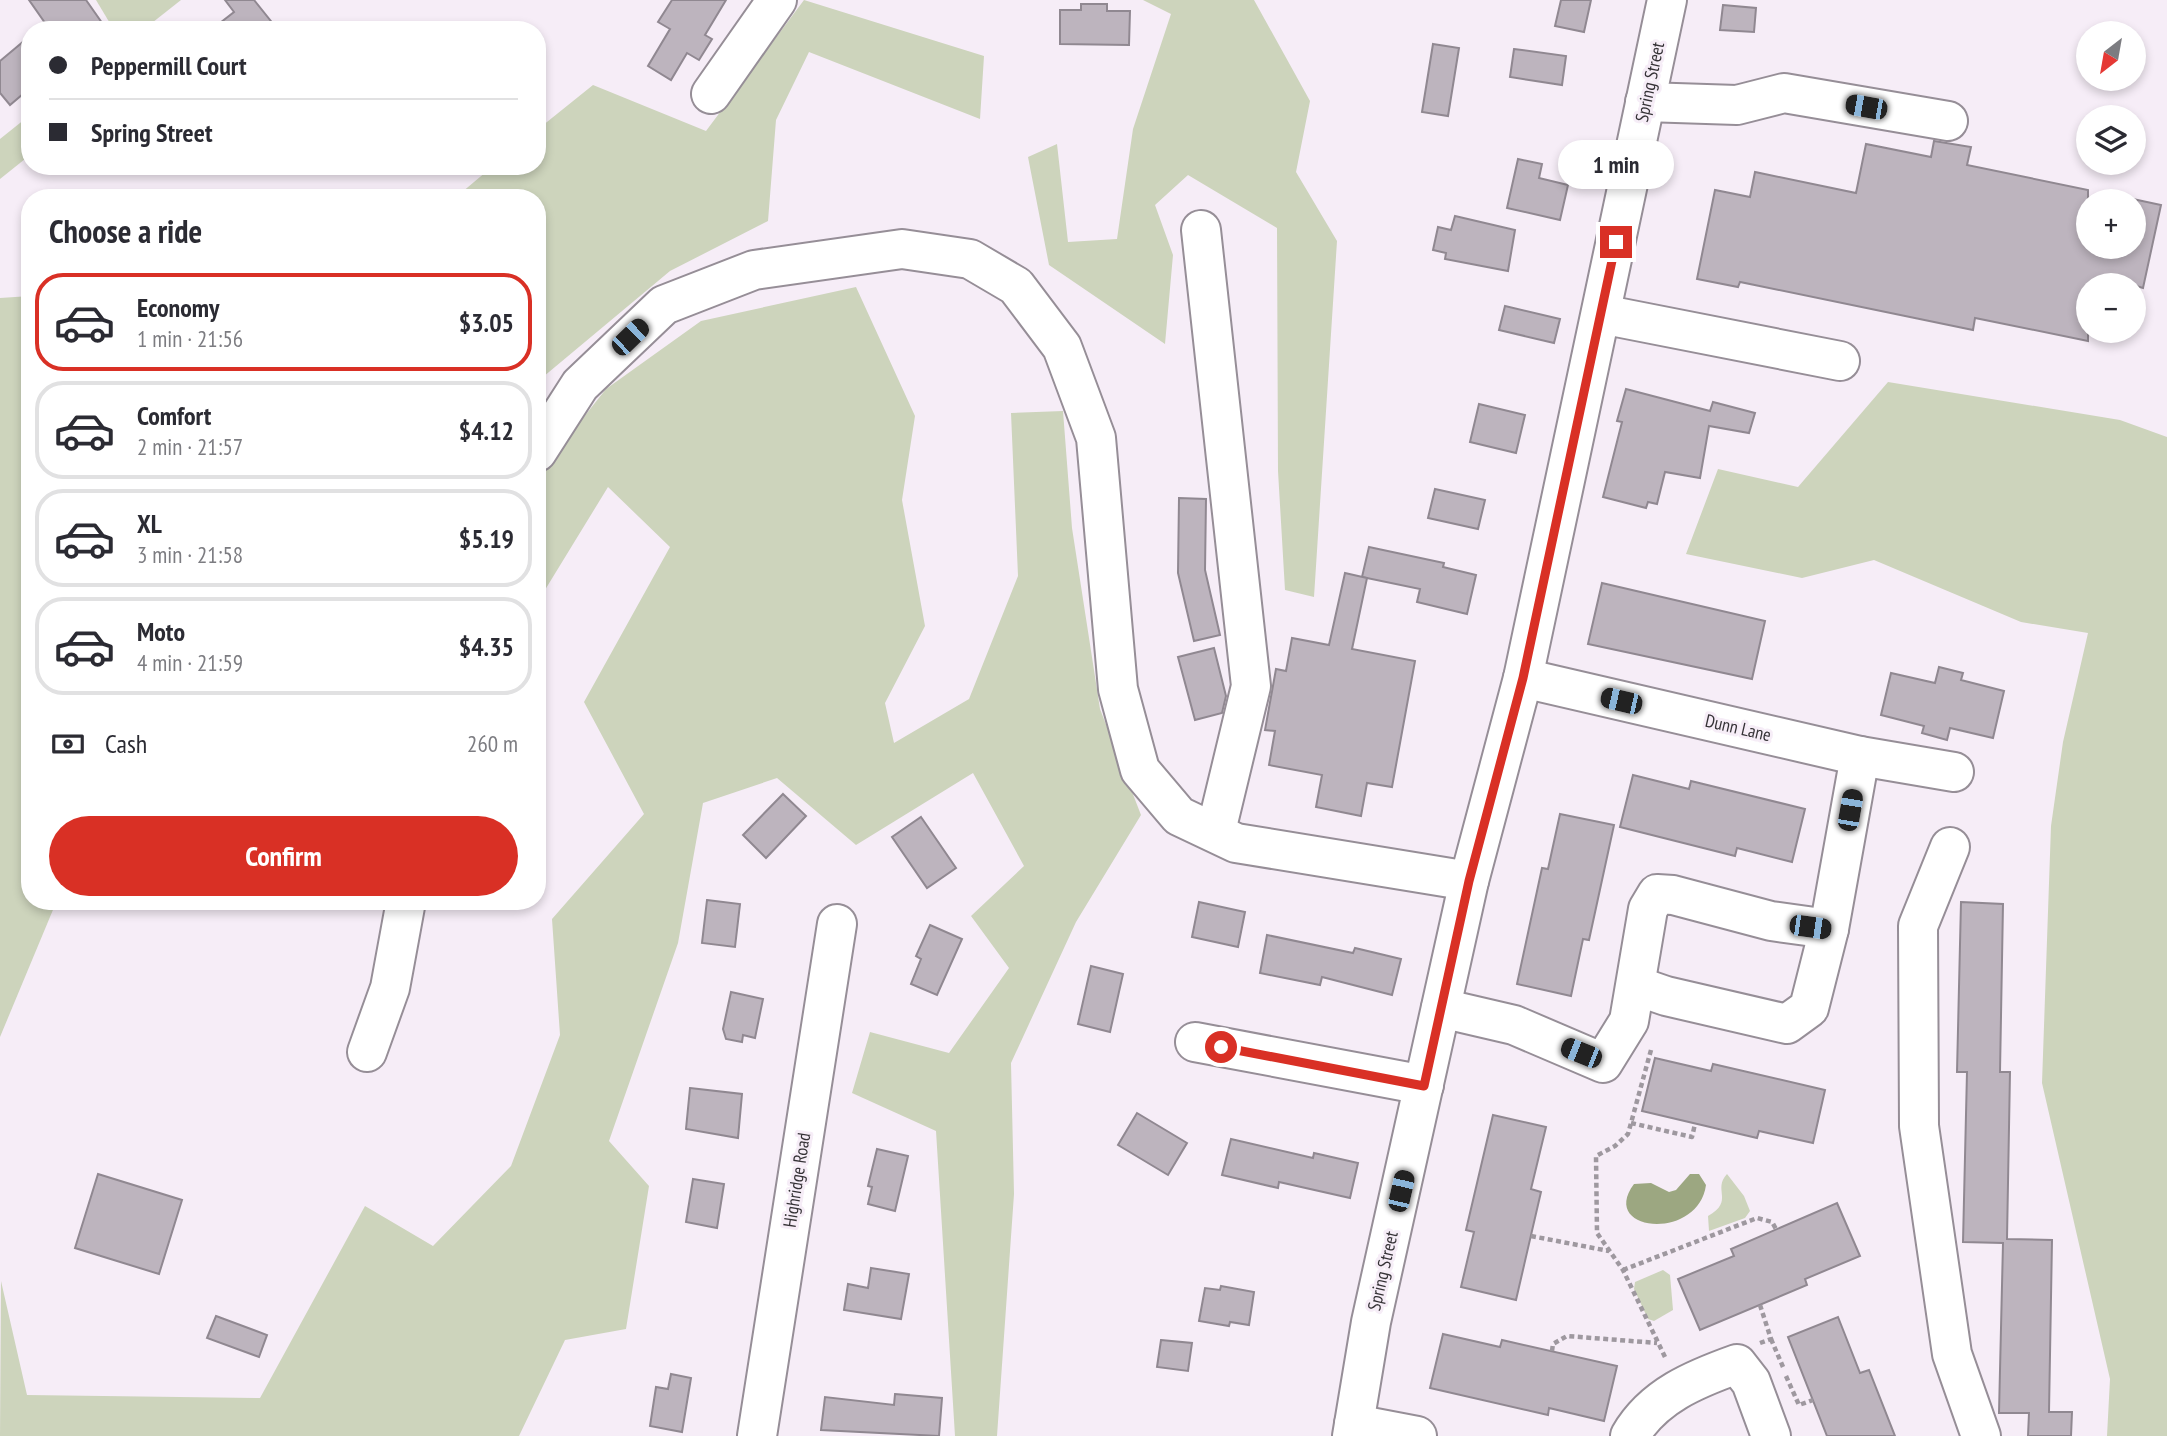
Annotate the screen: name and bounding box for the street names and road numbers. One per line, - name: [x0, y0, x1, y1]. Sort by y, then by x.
- street label: Spring Street: [1630, 40, 1669, 124]
- street label: Dunn Lane: [1703, 709, 1773, 746]
- street label: Highridge Road: [778, 1131, 815, 1229]
- street label: Spring Street: [1362, 1229, 1403, 1313]

